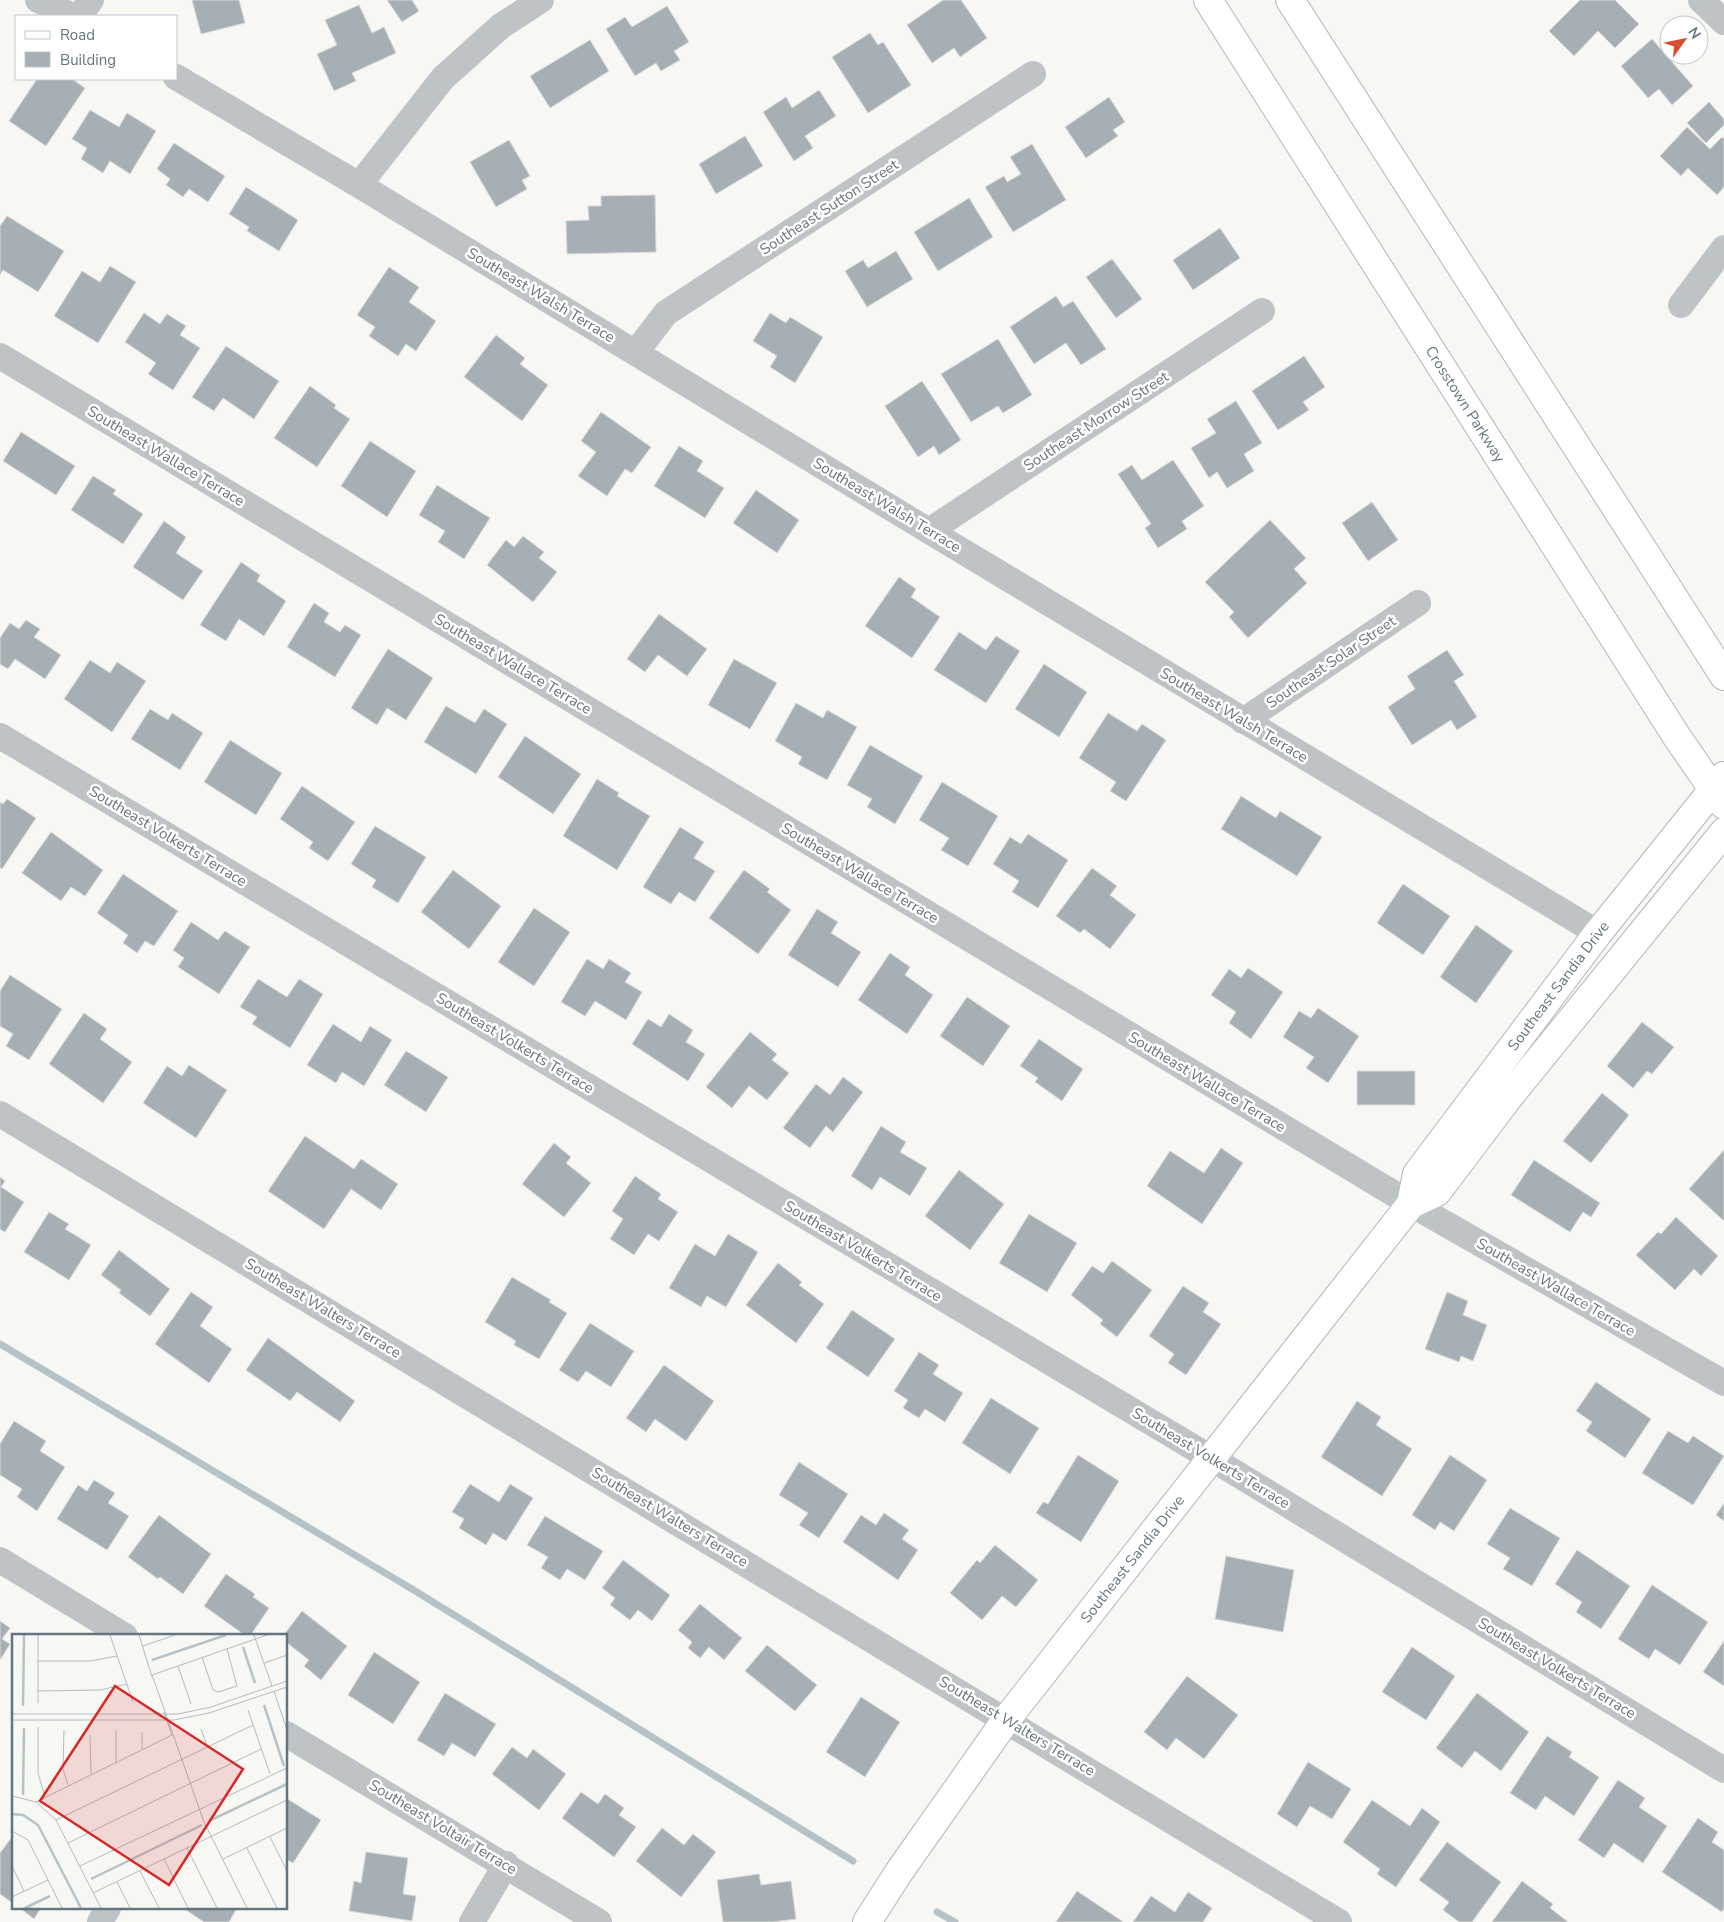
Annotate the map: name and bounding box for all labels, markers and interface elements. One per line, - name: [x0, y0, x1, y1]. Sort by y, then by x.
- legend: [15, 15, 178, 80]
- north arrow: [1659, 15, 1709, 65]
- text: N: [1684, 24, 1705, 43]
- text: Road: [60, 25, 95, 45]
- text: Building: [60, 50, 116, 70]
- street label: Southeast Sutton Street: [756, 154, 903, 259]
- street label: Southeast Walsh Terrace: [464, 243, 618, 347]
- street label: Crosstown Parkway: [1421, 342, 1510, 466]
- street label: Southeast Morrow Street: [1020, 366, 1173, 476]
- street label: Southeast Wallace Terrace: [84, 401, 248, 511]
- street label: Southeast Walsh Terrace: [810, 453, 964, 557]
- street label: Southeast Wallace Terrace: [431, 609, 595, 719]
- street label: Southeast Solar Street: [1262, 611, 1400, 713]
- street label: Southeast Walsh Terrace: [1157, 663, 1311, 767]
- street label: Southeast Volkerts Terrace: [85, 781, 251, 891]
- street label: Southeast Wallace Terrace: [778, 818, 942, 928]
- street label: Southeast Sandia Drive: [1503, 917, 1614, 1055]
- street label: Southeast Volkerts Terrace: [432, 988, 598, 1098]
- street label: Southeast Wallace Terrace: [1125, 1027, 1289, 1137]
- street label: Southeast Volkerts Terrace: [780, 1196, 946, 1306]
- street label: Southeast Wallace Terrace: [1473, 1233, 1639, 1341]
- street label: Southeast Walters Terrace: [241, 1253, 405, 1363]
- street label: Southeast Volkerts Terrace: [1128, 1403, 1294, 1513]
- street label: Southeast Walters Terrace: [588, 1462, 752, 1572]
- street label: Southeast Sandia Drive: [1076, 1491, 1189, 1627]
- street label: Southeast Volkerts Terrace: [1474, 1613, 1640, 1723]
- inset map: [12, 1634, 288, 1910]
- street label: Southeast Walters Terrace: [935, 1671, 1099, 1781]
- street label: Southeast Voltair Terrace: [365, 1775, 521, 1879]

